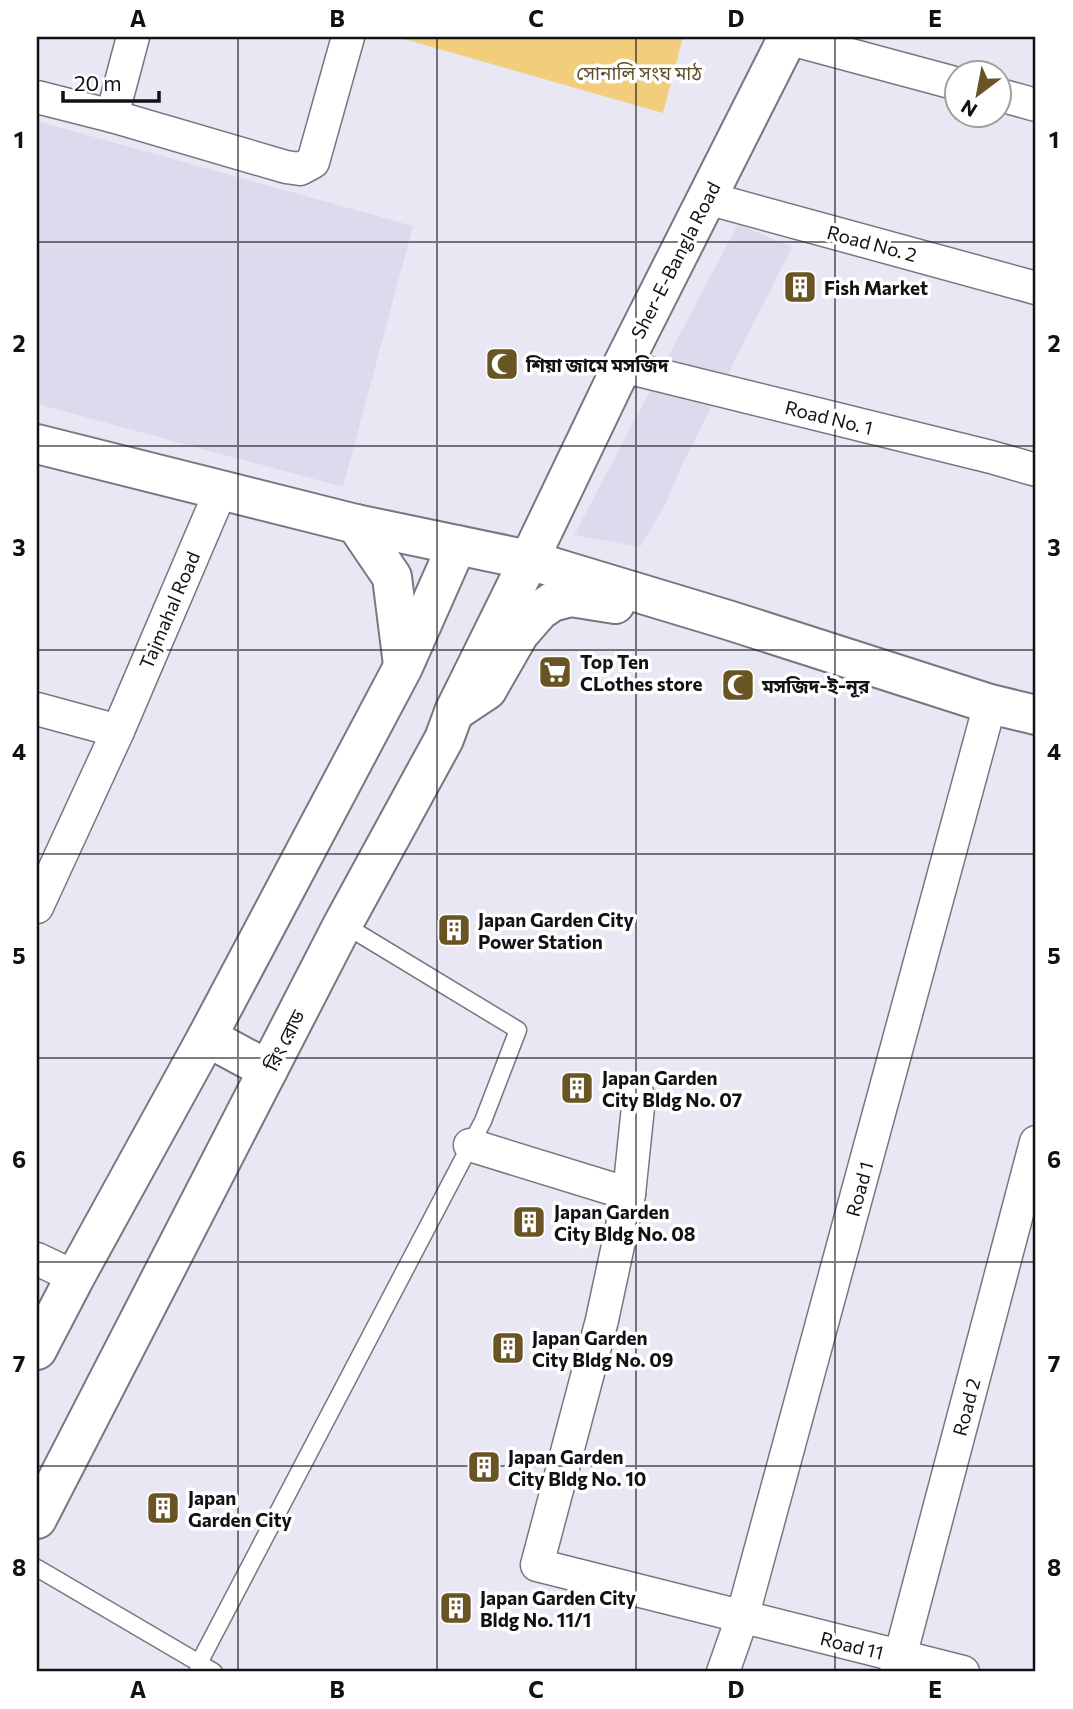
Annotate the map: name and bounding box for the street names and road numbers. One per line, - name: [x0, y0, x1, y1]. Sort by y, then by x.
- street label: Sher-E-Bangla Road: [625, 178, 725, 342]
- street label: Road No. 2: [825, 220, 919, 266]
- street label: Road No. 1: [783, 395, 875, 439]
- street label: Tajmahal Road: [134, 548, 204, 672]
- street label: রিং রোড: [259, 1005, 309, 1075]
- street label: Road 1: [841, 1159, 877, 1219]
- street label: Road 2: [947, 1376, 985, 1438]
- street label: Road 11: [818, 1626, 886, 1664]

